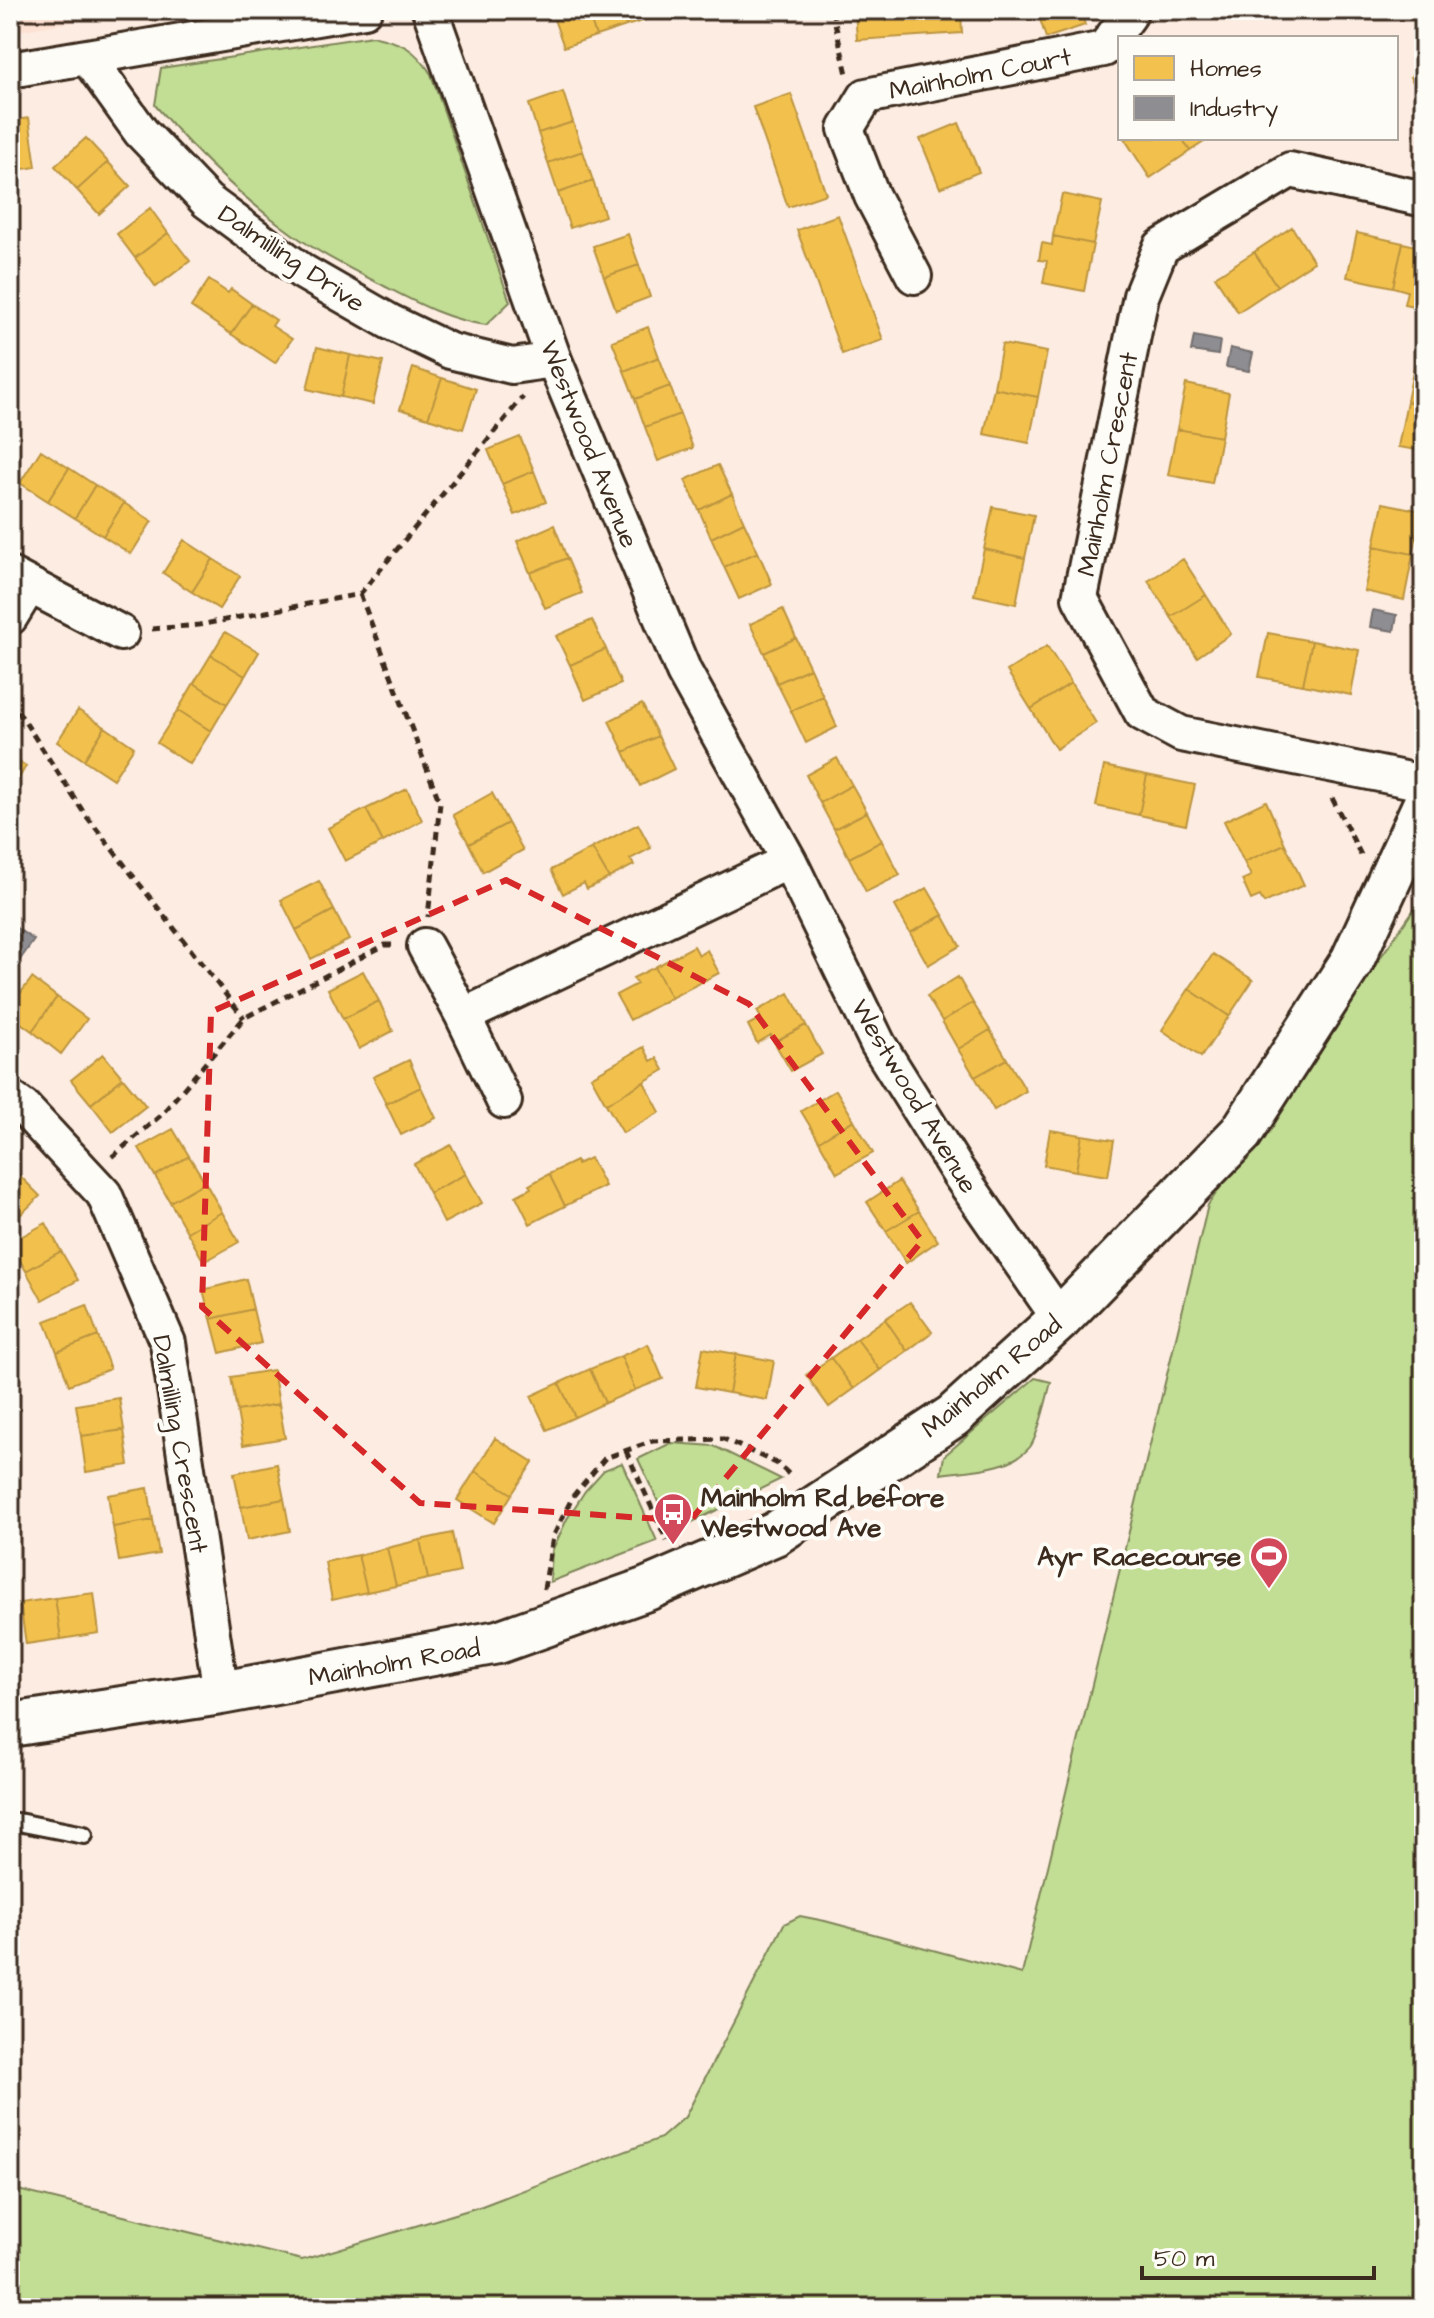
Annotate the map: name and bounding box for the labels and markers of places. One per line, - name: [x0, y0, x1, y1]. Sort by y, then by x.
- place label: Mainholm Rd before Westwood Ave: [700, 1480, 944, 1546]
- bus stop icon: Mainholm Rd before Westwood Ave: [652, 1491, 694, 1546]
- sports icon: Ayr Racecourse: [1248, 1535, 1290, 1590]
- place label: Ayr Racecourse: [1037, 1539, 1241, 1578]

